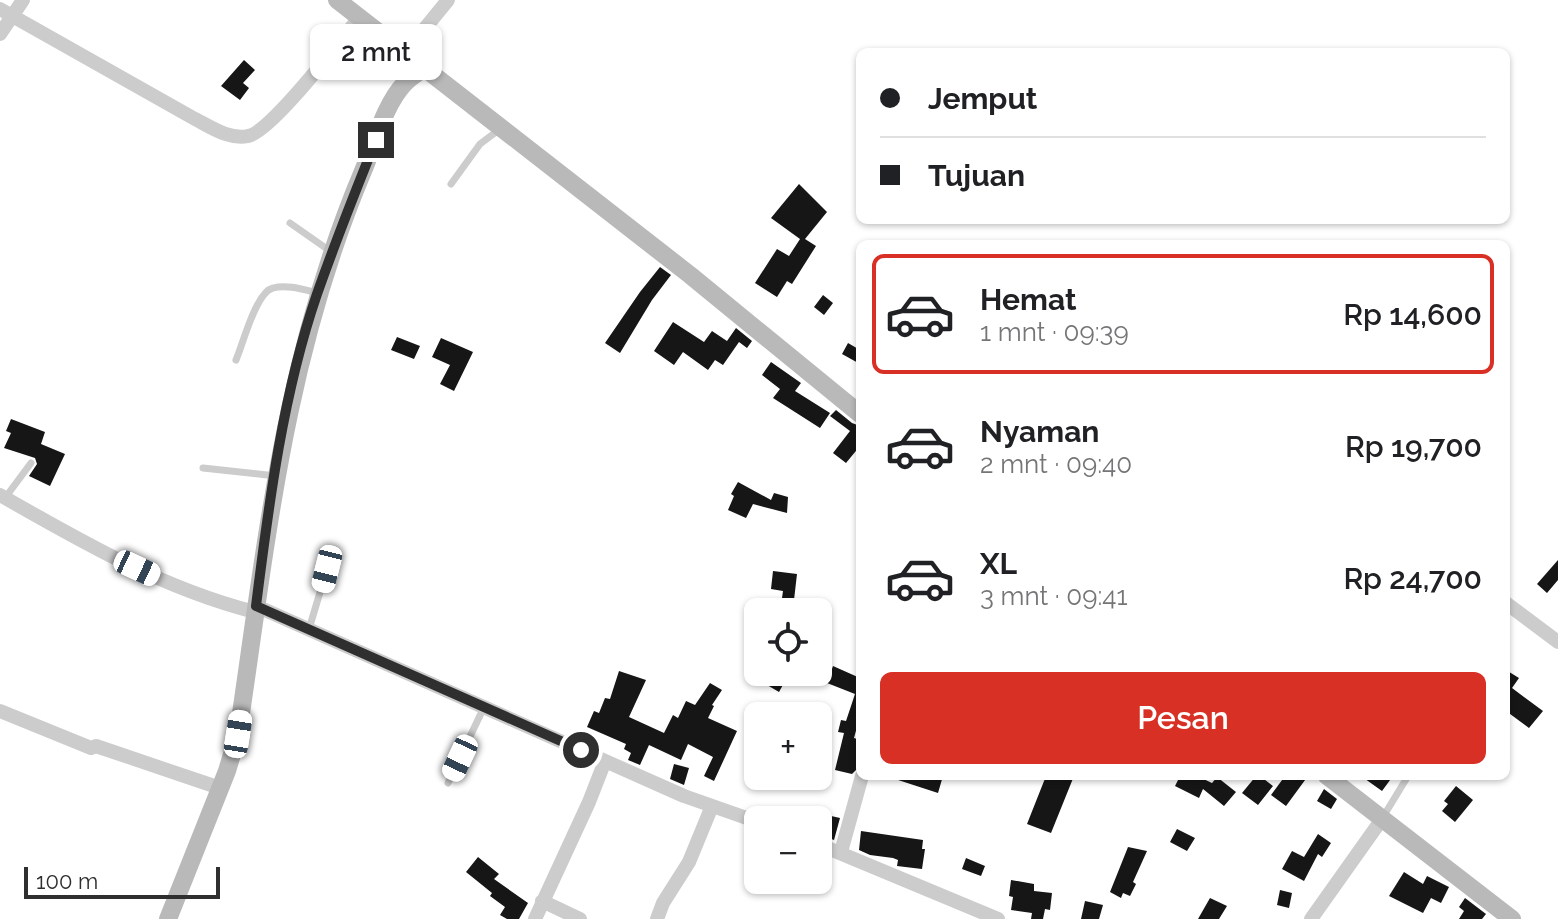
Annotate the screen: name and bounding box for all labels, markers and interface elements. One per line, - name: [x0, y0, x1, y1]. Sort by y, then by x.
- callout: 2 mnt: [310, 24, 442, 80]
- text: 2 mnt: [341, 37, 411, 67]
- text: Jemput: [928, 81, 1037, 116]
- route end: [358, 122, 394, 158]
- text: Tujuan: [928, 158, 1025, 193]
- icon: car: [884, 278, 956, 350]
- text: Hemat: [980, 282, 1077, 317]
- text: Rp 14,600: [1343, 297, 1482, 332]
- text: 1 mnt · 09:39: [980, 317, 1129, 347]
- icon: car: [884, 410, 956, 482]
- text: Nyaman: [980, 414, 1100, 449]
- text: Rp 19,700: [1345, 429, 1482, 464]
- text: 2 mnt · 09:40: [980, 449, 1132, 479]
- icon: car: [884, 542, 956, 614]
- car: [310, 543, 344, 595]
- text: XL: [980, 546, 1017, 581]
- car: [110, 547, 164, 589]
- text: Rp 24,700: [1343, 561, 1482, 596]
- text: 3 mnt · 09:41: [980, 581, 1128, 611]
- map controls: [744, 598, 832, 894]
- button: locate: [744, 598, 832, 686]
- button: Pesan: [880, 672, 1486, 764]
- button: +: [744, 702, 832, 790]
- car: [222, 708, 254, 760]
- car: [439, 731, 481, 785]
- route start: [563, 732, 599, 768]
- button: −: [744, 806, 832, 894]
- scale bar: [24, 863, 220, 899]
- text: 100 m: [36, 868, 98, 894]

